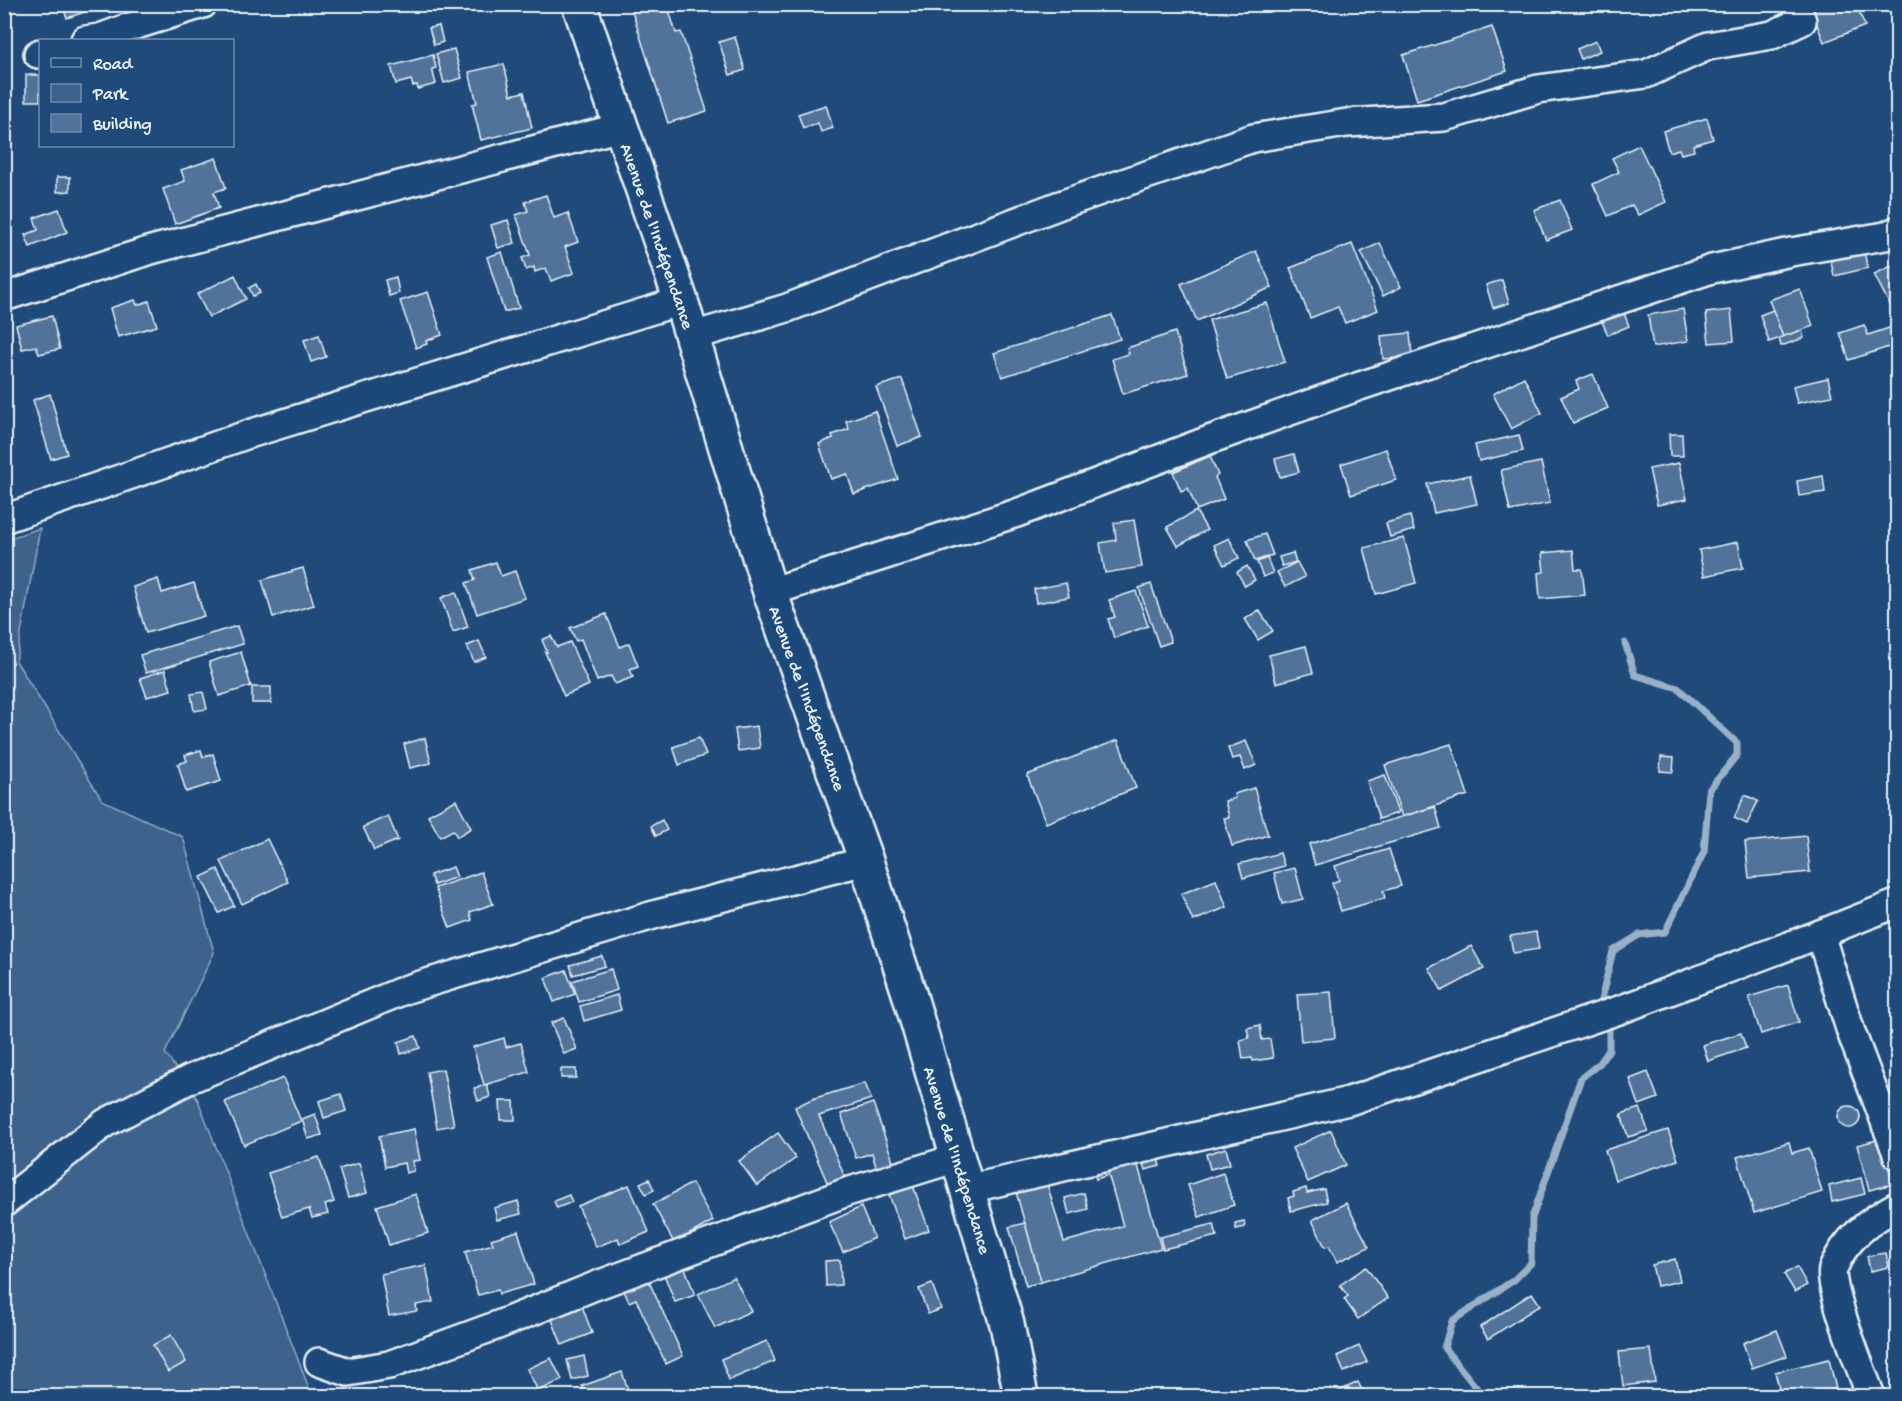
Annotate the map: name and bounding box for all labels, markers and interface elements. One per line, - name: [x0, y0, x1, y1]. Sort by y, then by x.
- legend: [39, 39, 234, 147]
- text: Road: [93, 55, 134, 76]
- text: Park: [92, 85, 129, 106]
- text: Building: [92, 115, 152, 136]
- street label: Avenue de l'Indépendance: [614, 141, 698, 333]
- street label: Avenue de l'Indépendance: [762, 604, 849, 795]
- street label: Avenue de l'Indépendance: [917, 1064, 994, 1258]

